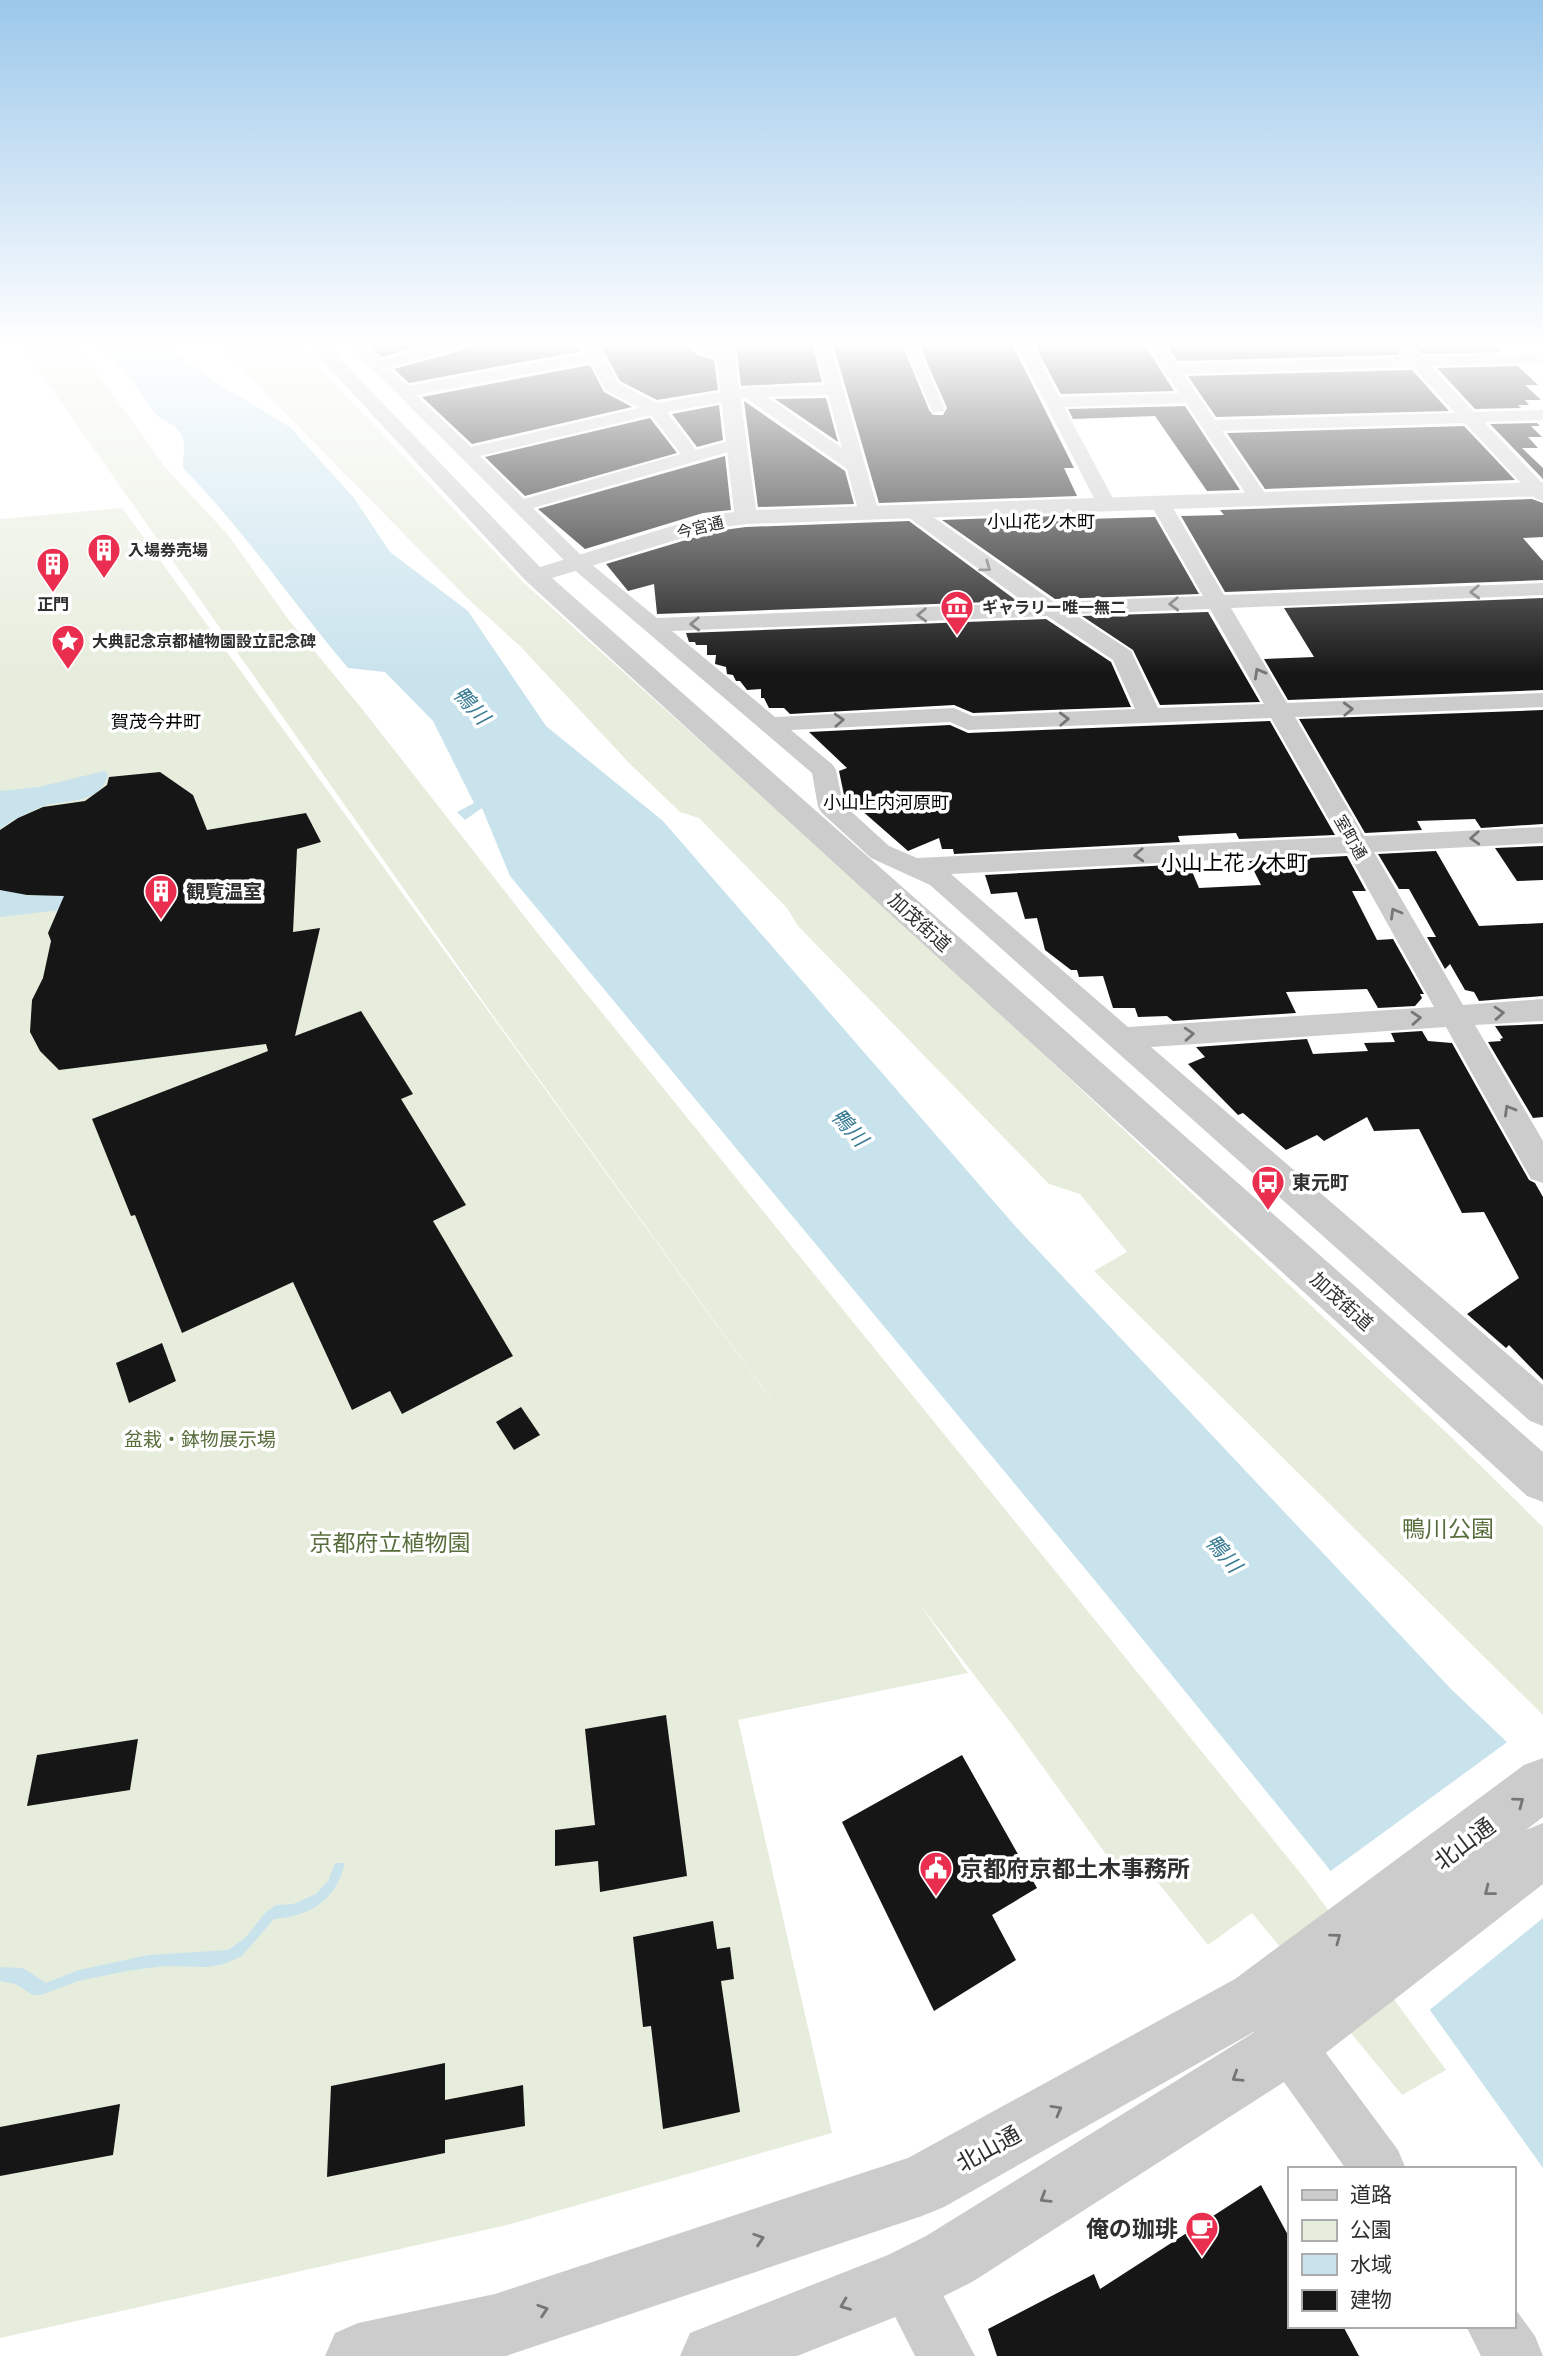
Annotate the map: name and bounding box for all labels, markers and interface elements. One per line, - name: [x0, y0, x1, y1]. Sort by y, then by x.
- district label: 小山花ノ木町: [987, 509, 1095, 533]
- street label: 今宮通: [674, 511, 726, 543]
- building icon: 入場券売場: [85, 531, 123, 580]
- place label: 入場券売場: [128, 539, 208, 561]
- building icon: 正門: [34, 545, 72, 594]
- one-way arrow: [979, 558, 991, 571]
- one-way arrow: [1469, 585, 1480, 600]
- museum icon: ギャラリー唯一無二: [938, 588, 976, 637]
- place label: 正門: [37, 593, 69, 615]
- place label: ギャラリー唯一無二: [982, 596, 1126, 618]
- one-way arrow: [1168, 596, 1179, 611]
- one-way arrow: [917, 607, 928, 622]
- one-way arrow: [689, 616, 700, 631]
- place icon: 大典記念京都植物園設立記念碑: [49, 622, 87, 671]
- place label: 大典記念京都植物園設立記念碑: [92, 630, 316, 652]
- one-way arrow: [1254, 668, 1267, 680]
- water label: 鴨川: [448, 680, 498, 731]
- one-way arrow: [1343, 701, 1354, 716]
- district label: 賀茂今井町: [111, 709, 201, 733]
- one-way arrow: [1059, 712, 1070, 727]
- one-way arrow: [833, 713, 844, 728]
- district label: 小山上内河原町: [823, 790, 949, 814]
- street label: 室町通: [1329, 811, 1373, 863]
- one-way arrow: [1469, 831, 1480, 846]
- one-way arrow: [1134, 847, 1145, 862]
- district label: 小山上花ノ木町: [1161, 848, 1308, 876]
- building icon: 観覧温室: [142, 872, 180, 921]
- place label: 観覧温室: [186, 878, 262, 904]
- street label: 加茂街道: [883, 887, 957, 957]
- one-way arrow: [1390, 908, 1403, 921]
- one-way arrow: [1494, 1005, 1505, 1020]
- one-way arrow: [1411, 1011, 1422, 1026]
- one-way arrow: [1184, 1027, 1195, 1042]
- water label: 鴨川: [826, 1102, 876, 1153]
- one-way arrow: [1504, 1105, 1517, 1118]
- bus stop icon: 東元町: [1249, 1163, 1287, 1212]
- place label: 東元町: [1292, 1169, 1349, 1195]
- street label: 加茂街道: [1305, 1266, 1379, 1336]
- park label: 盆栽・鉢物展示場: [124, 1426, 276, 1452]
- park label: 鴨川公園: [1402, 1512, 1494, 1544]
- park label: 京都府立植物園: [310, 1526, 471, 1558]
- water label: 鴨川: [1200, 1528, 1250, 1580]
- one-way arrow: [1511, 1798, 1524, 1811]
- street label: 北山通: [1427, 1809, 1501, 1877]
- public building icon: 京都府京都土木事務所: [917, 1849, 955, 1898]
- place label: 京都府京都土木事務所: [960, 1852, 1190, 1884]
- one-way arrow: [1484, 1883, 1497, 1896]
- one-way arrow: [1328, 1934, 1341, 1946]
- one-way arrow: [1232, 2068, 1245, 2081]
- one-way arrow: [1049, 2105, 1062, 2118]
- street label: 北山通: [950, 2117, 1026, 2179]
- legend: [1288, 2167, 1515, 2328]
- text: 道路: [1350, 2180, 1392, 2208]
- one-way arrow: [1040, 2190, 1053, 2203]
- cafe icon: 俺の珈琲: [1183, 2209, 1221, 2258]
- place label: 俺の珈琲: [1086, 2212, 1178, 2244]
- text: 公園: [1350, 2215, 1392, 2243]
- one-way arrow: [753, 2233, 765, 2247]
- text: 水域: [1350, 2250, 1392, 2278]
- text: 建物: [1350, 2285, 1392, 2313]
- one-way arrow: [839, 2296, 851, 2310]
- one-way arrow: [537, 2304, 549, 2319]

